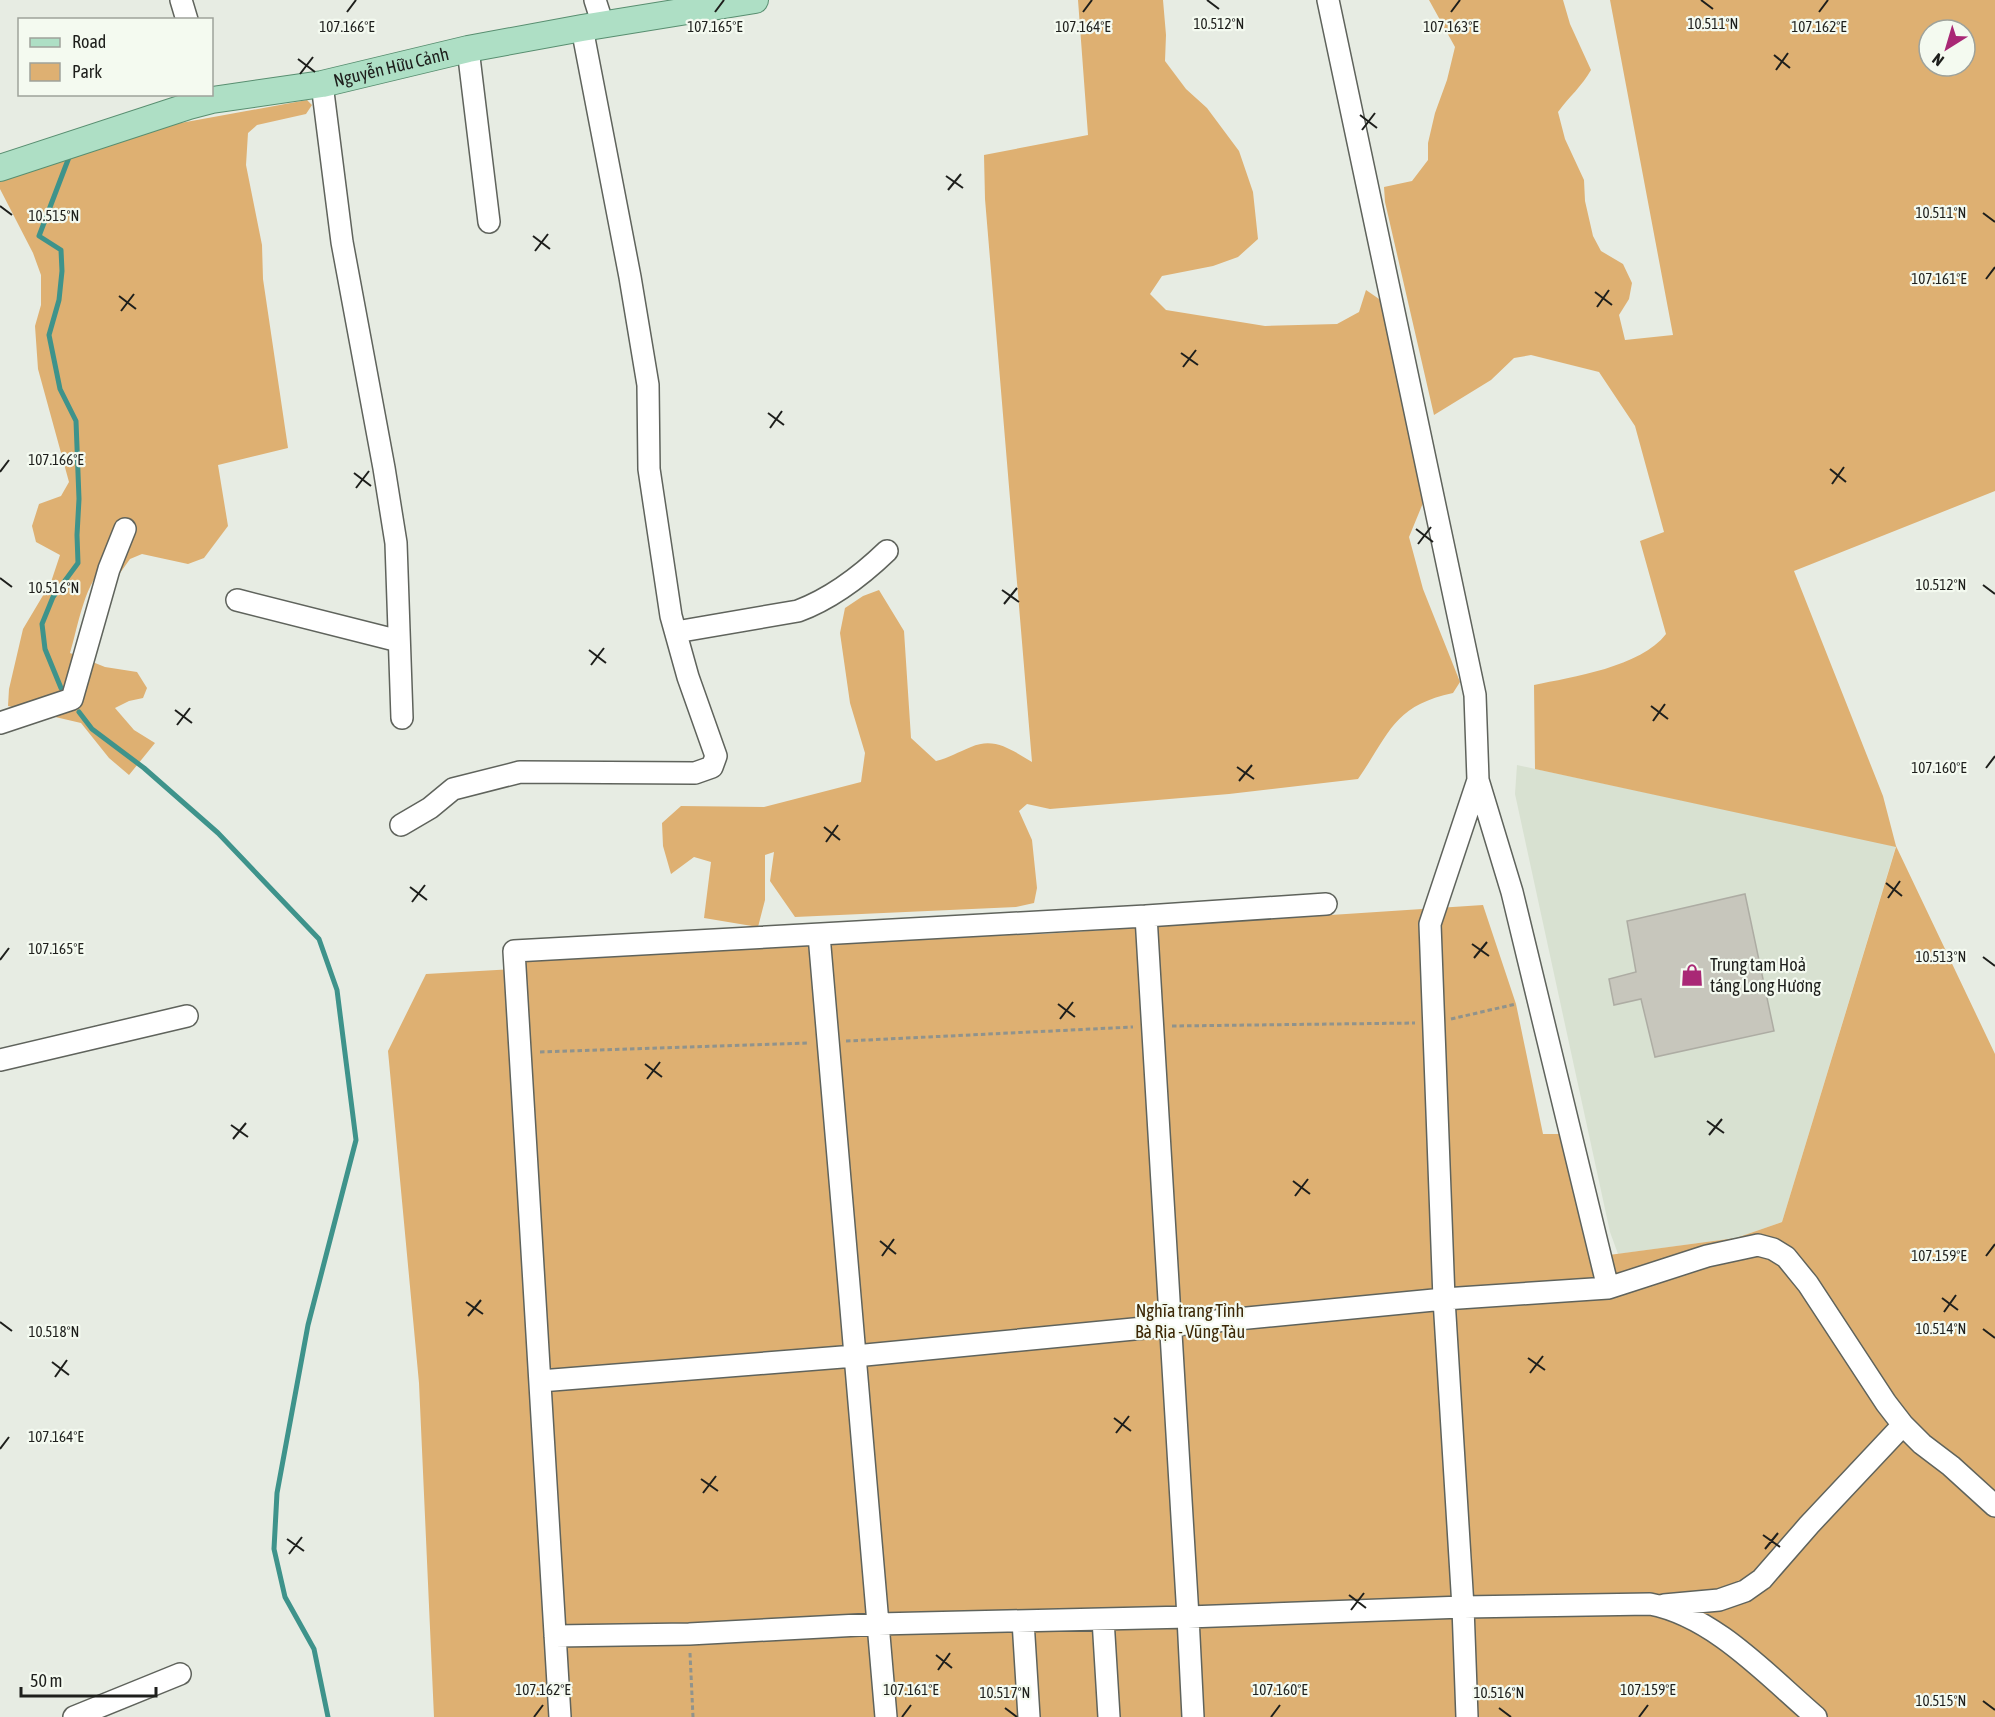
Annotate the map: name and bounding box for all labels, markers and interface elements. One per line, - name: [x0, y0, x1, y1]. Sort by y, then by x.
- text: 10.512°N: [1194, 15, 1244, 32]
- text: 10.511°N: [1688, 15, 1738, 32]
- legend: [18, 18, 213, 96]
- text: 107.166°E: [319, 18, 375, 35]
- text: 107.165°E: [687, 18, 743, 35]
- text: 107.164°E: [1055, 18, 1111, 35]
- text: 107.163°E: [1423, 18, 1479, 35]
- text: 107.162°E: [1791, 18, 1847, 35]
- north arrow: [1917, 18, 1977, 78]
- text: Road: [72, 31, 106, 52]
- street label: Nguyễn Hữu Cảnh: [331, 43, 451, 91]
- text: N: [1929, 50, 1947, 70]
- text: Park: [72, 61, 102, 82]
- text: 10.511°N: [1916, 204, 1966, 221]
- text: 10.515°N: [29, 207, 79, 224]
- text: 107.161°E: [1911, 270, 1967, 287]
- text: 107.166°E: [28, 451, 84, 468]
- text: 10.512°N: [1916, 576, 1966, 593]
- text: 10.516°N: [29, 579, 79, 596]
- text: 107.160°E: [1911, 759, 1967, 776]
- text: 107.165°E: [28, 940, 84, 957]
- text: 10.513°N: [1916, 948, 1966, 965]
- place label: Trung tam Hoả táng Long Hương: [1710, 954, 1821, 996]
- shop icon: Trung tam Hoả táng Long Hương: [1679, 962, 1705, 988]
- text: 107.159°E: [1911, 1247, 1967, 1264]
- park label: Nghĩa trang Tỉnh Bà Rịa - Vũng Tàu: [1135, 1300, 1245, 1342]
- text: 10.514°N: [1916, 1320, 1966, 1337]
- text: 10.518°N: [29, 1323, 79, 1340]
- text: 107.164°E: [28, 1428, 84, 1445]
- scale bar: [21, 1660, 156, 1698]
- text: 50 m: [30, 1670, 62, 1691]
- text: 107.162°E: [515, 1681, 571, 1698]
- text: 107.161°E: [883, 1681, 939, 1698]
- text: 107.160°E: [1252, 1681, 1308, 1698]
- text: 107.159°E: [1620, 1681, 1676, 1698]
- text: 10.517°N: [980, 1684, 1030, 1701]
- text: 10.516°N: [1474, 1684, 1524, 1701]
- text: 10.515°N: [1916, 1692, 1966, 1709]

